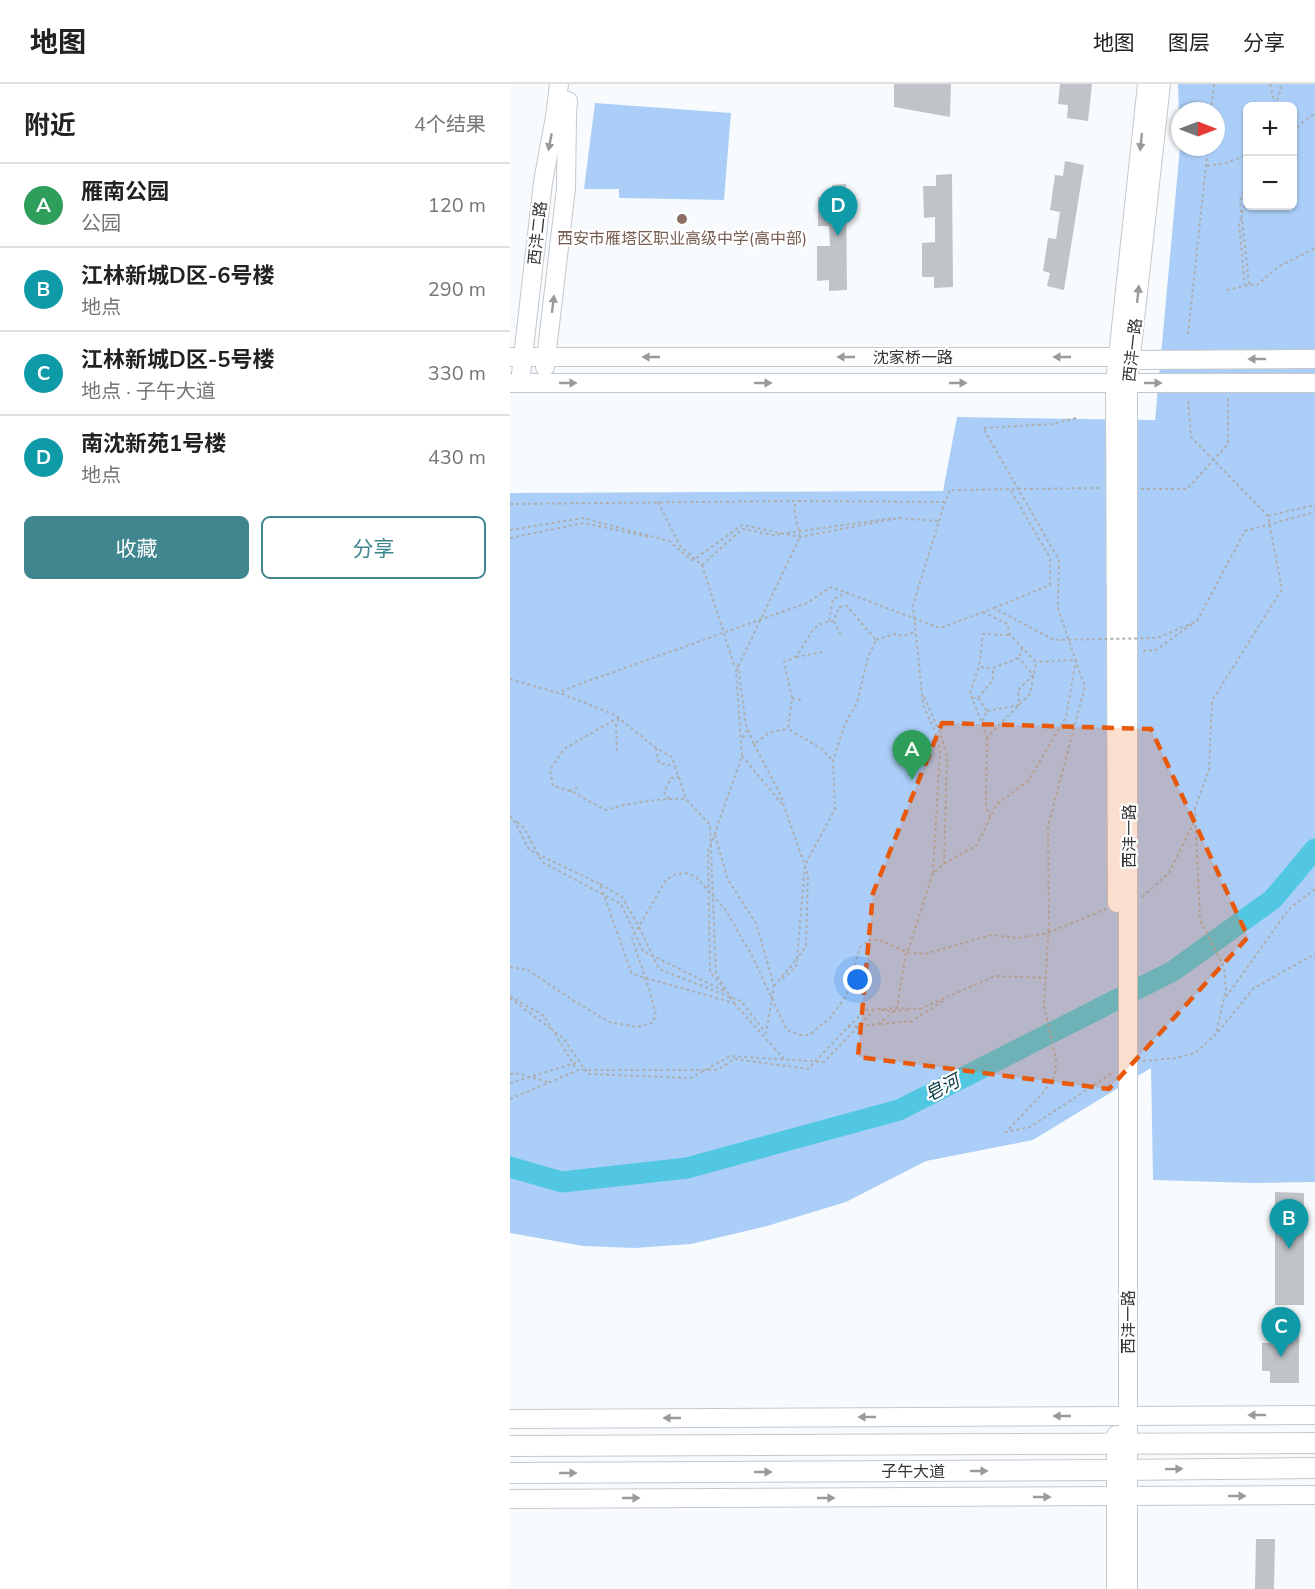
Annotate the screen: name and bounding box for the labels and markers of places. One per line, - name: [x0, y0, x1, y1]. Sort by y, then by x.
- pin: D: [818, 186, 858, 236]
- marker: 西安市雁塔区职业高级中学(高中部): [675, 212, 689, 226]
- place label: 西安市雁塔区职业高级中学(高中部): [557, 228, 807, 250]
- pin: A: [892, 730, 932, 780]
- pin: B: [1270, 1200, 1308, 1249]
- pin: C: [1262, 1308, 1300, 1357]

